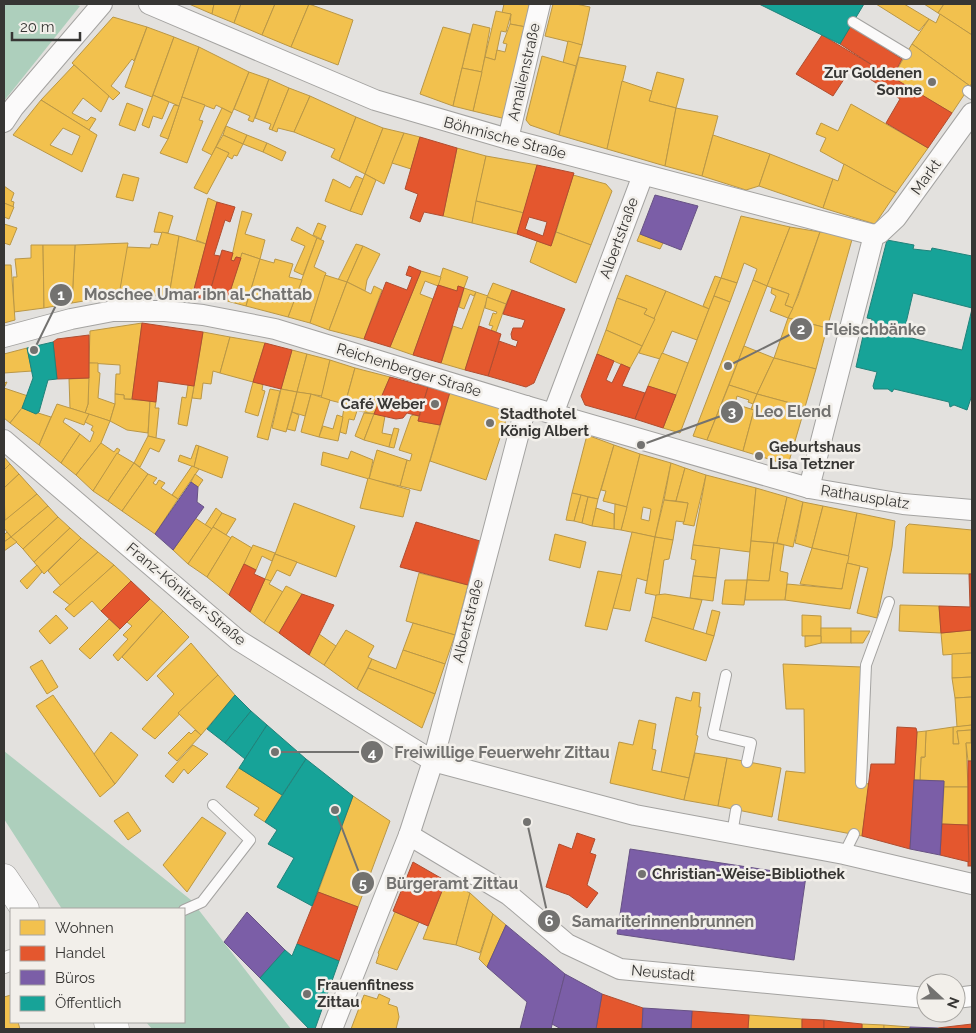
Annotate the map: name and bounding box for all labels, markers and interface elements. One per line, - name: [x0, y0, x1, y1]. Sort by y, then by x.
- scale bar: [12, 10, 80, 42]
- text: 20 m: [20, 18, 55, 36]
- street label: Amalienstraße: [504, 21, 544, 123]
- place label: Zur Goldenen Sonne: [824, 64, 922, 99]
- marker: Zur Goldenen Sonne: [926, 76, 938, 88]
- street label: Böhmische Straße: [442, 113, 568, 163]
- street label: Markt: [907, 156, 945, 198]
- street label: Albertstraße: [596, 195, 642, 281]
- callout: Moschee Umar ibn al-Chattab: [49, 279, 322, 310]
- text: Moschee Umar ibn al-Chattab: [84, 285, 312, 304]
- text: 1: [57, 286, 65, 304]
- callout: Fleischbänke: [789, 314, 935, 345]
- text: 2: [797, 320, 805, 338]
- text: Fleischbänke: [824, 320, 926, 339]
- street label: Reichenberger Straße: [334, 339, 484, 401]
- place label: Café Weber: [341, 395, 425, 413]
- callout: Leo Elend: [719, 396, 841, 427]
- marker: Café Weber: [429, 398, 441, 410]
- text: Leo Elend: [755, 402, 831, 421]
- text: 3: [728, 403, 736, 421]
- place label: Stadthotel König Albert: [500, 405, 589, 440]
- marker: Stadthotel König Albert: [484, 417, 496, 429]
- place label: Geburtshaus Lisa Tetzner: [769, 438, 861, 473]
- marker: Geburtshaus Lisa Tetzner: [753, 450, 765, 462]
- street label: Rathausplatz: [819, 481, 911, 513]
- street label: Franz-Könitzer-Straße: [123, 539, 250, 649]
- street label: Albertstraße: [449, 577, 487, 665]
- callout: Freiwillige Feuerwehr Zittau: [359, 737, 620, 768]
- text: Freiwillige Feuerwehr Zittau: [394, 743, 610, 762]
- text: 4: [368, 744, 377, 762]
- place label: Christian-Weise-Bibliothek: [652, 865, 846, 883]
- callout: Bürgeramt Zittau: [351, 868, 528, 899]
- marker: Christian-Weise-Bibliothek: [636, 868, 648, 880]
- text: Bürgeramt Zittau: [386, 874, 518, 893]
- text: 5: [359, 875, 367, 893]
- callout: Samariterinnenbrunnen: [537, 906, 765, 937]
- legend: [10, 908, 185, 1023]
- text: 6: [544, 912, 554, 930]
- text: Samariterinnenbrunnen: [572, 912, 754, 931]
- text: Wohnen: [55, 919, 114, 937]
- text: Handel: [55, 944, 106, 962]
- street label: Neustadt: [630, 961, 696, 985]
- text: Büros: [55, 969, 95, 987]
- north arrow: [916, 973, 966, 1023]
- place label: Frauenfitness Zittau: [317, 976, 414, 1011]
- marker: Frauenfitness Zittau: [301, 988, 313, 1000]
- text: Öffentlich: [55, 993, 122, 1012]
- text: N: [944, 995, 963, 1011]

